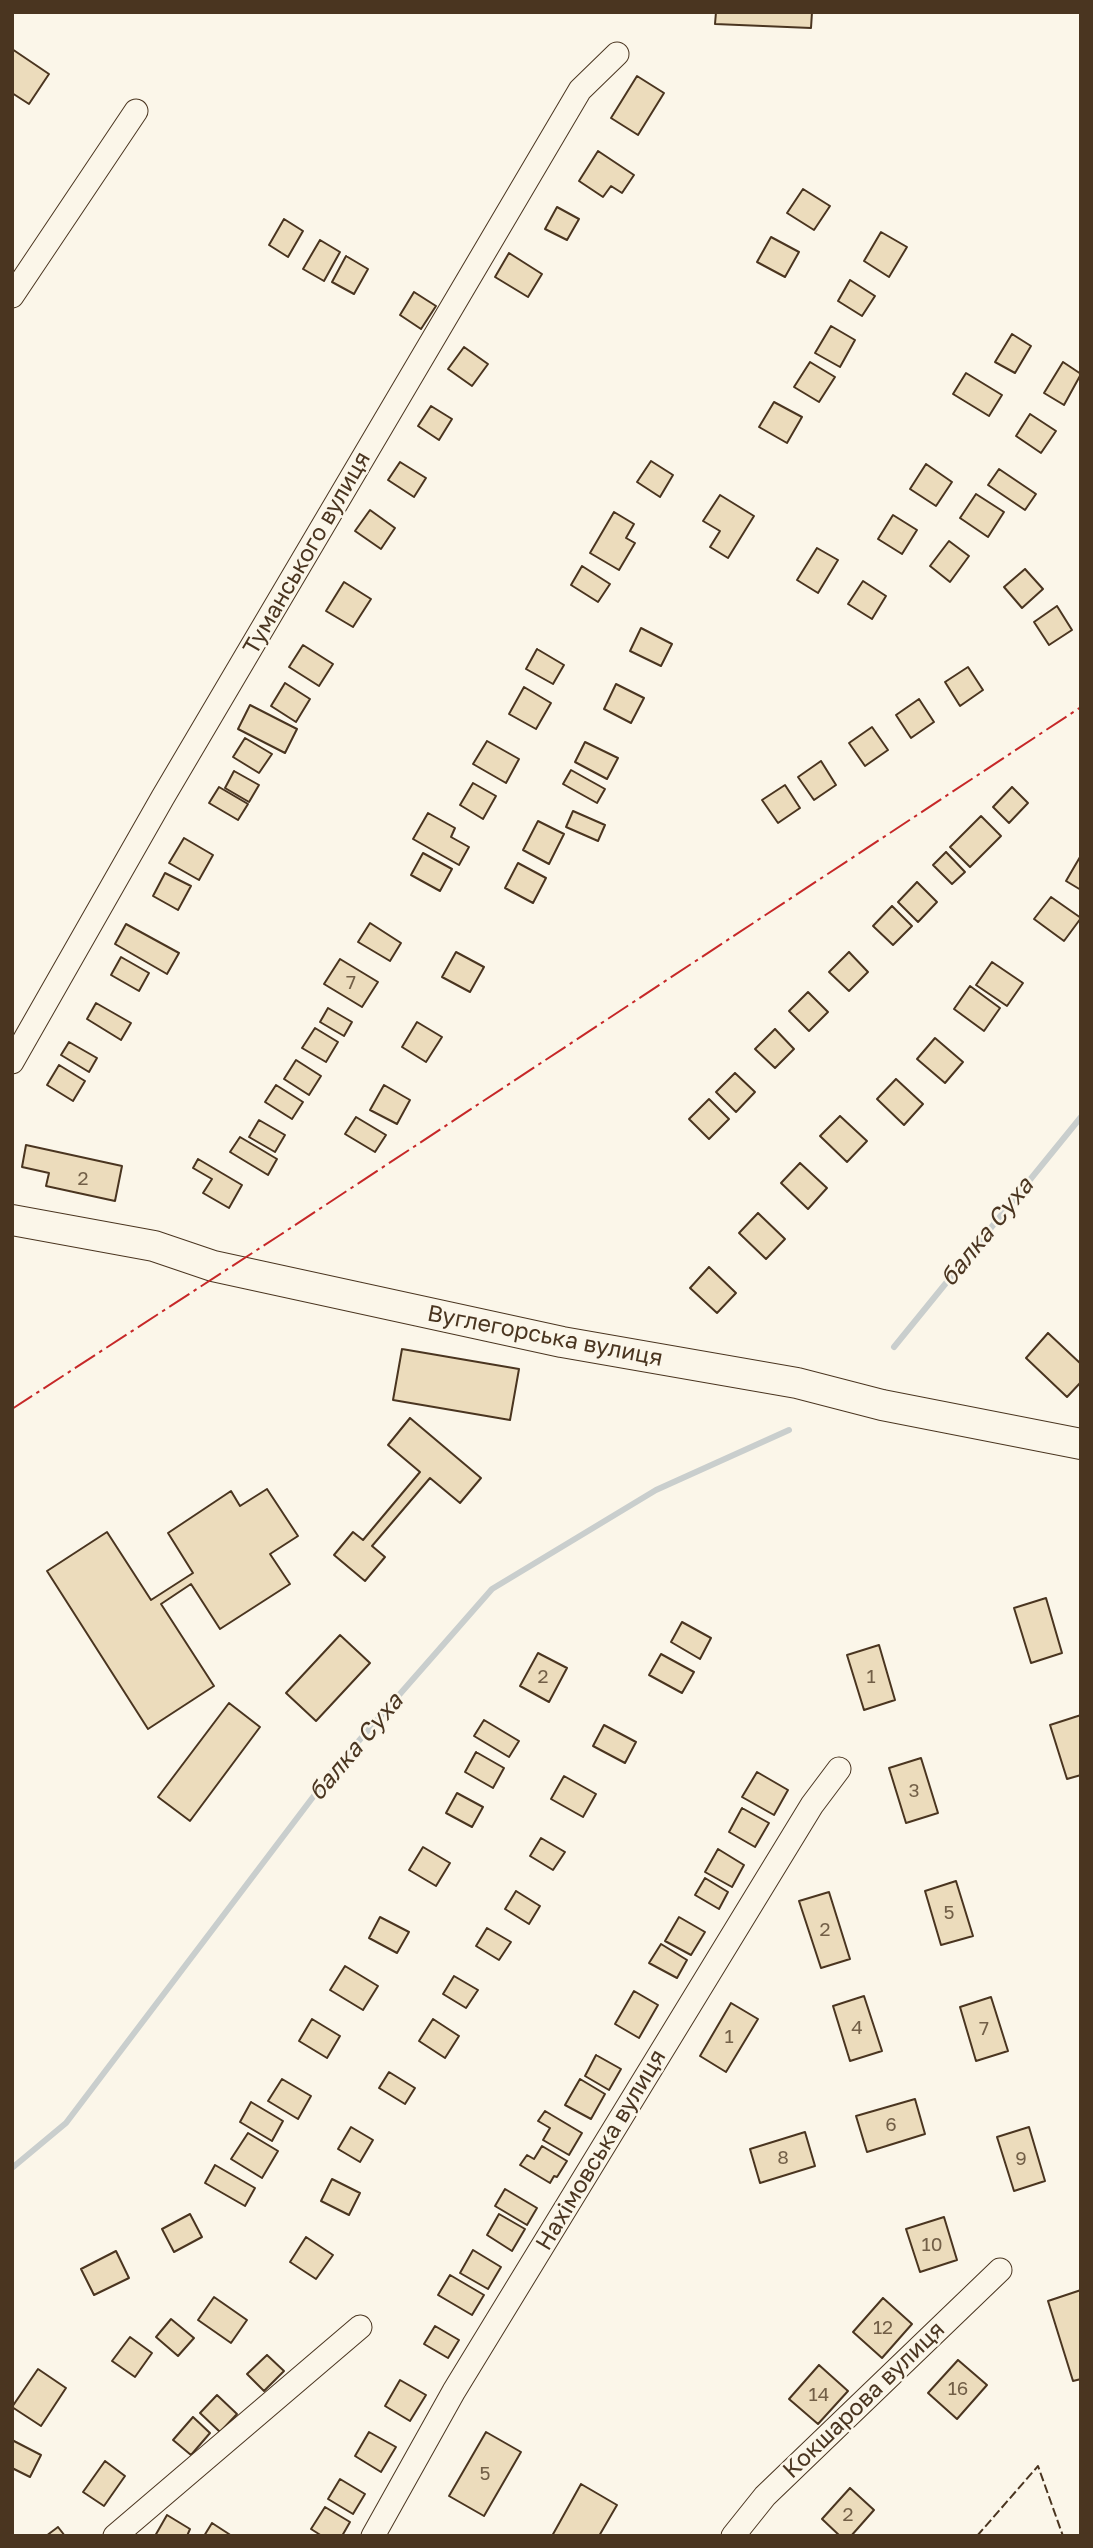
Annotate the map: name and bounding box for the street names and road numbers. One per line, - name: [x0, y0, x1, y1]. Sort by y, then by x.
- street label: Туманського вулиця: [238, 447, 376, 659]
- street label: Вуглегорська вулиця: [425, 1300, 665, 1372]
- street label: Нахімовська вулиця: [530, 2045, 672, 2255]
- street label: Кокшарова вулиця: [777, 2316, 951, 2484]

